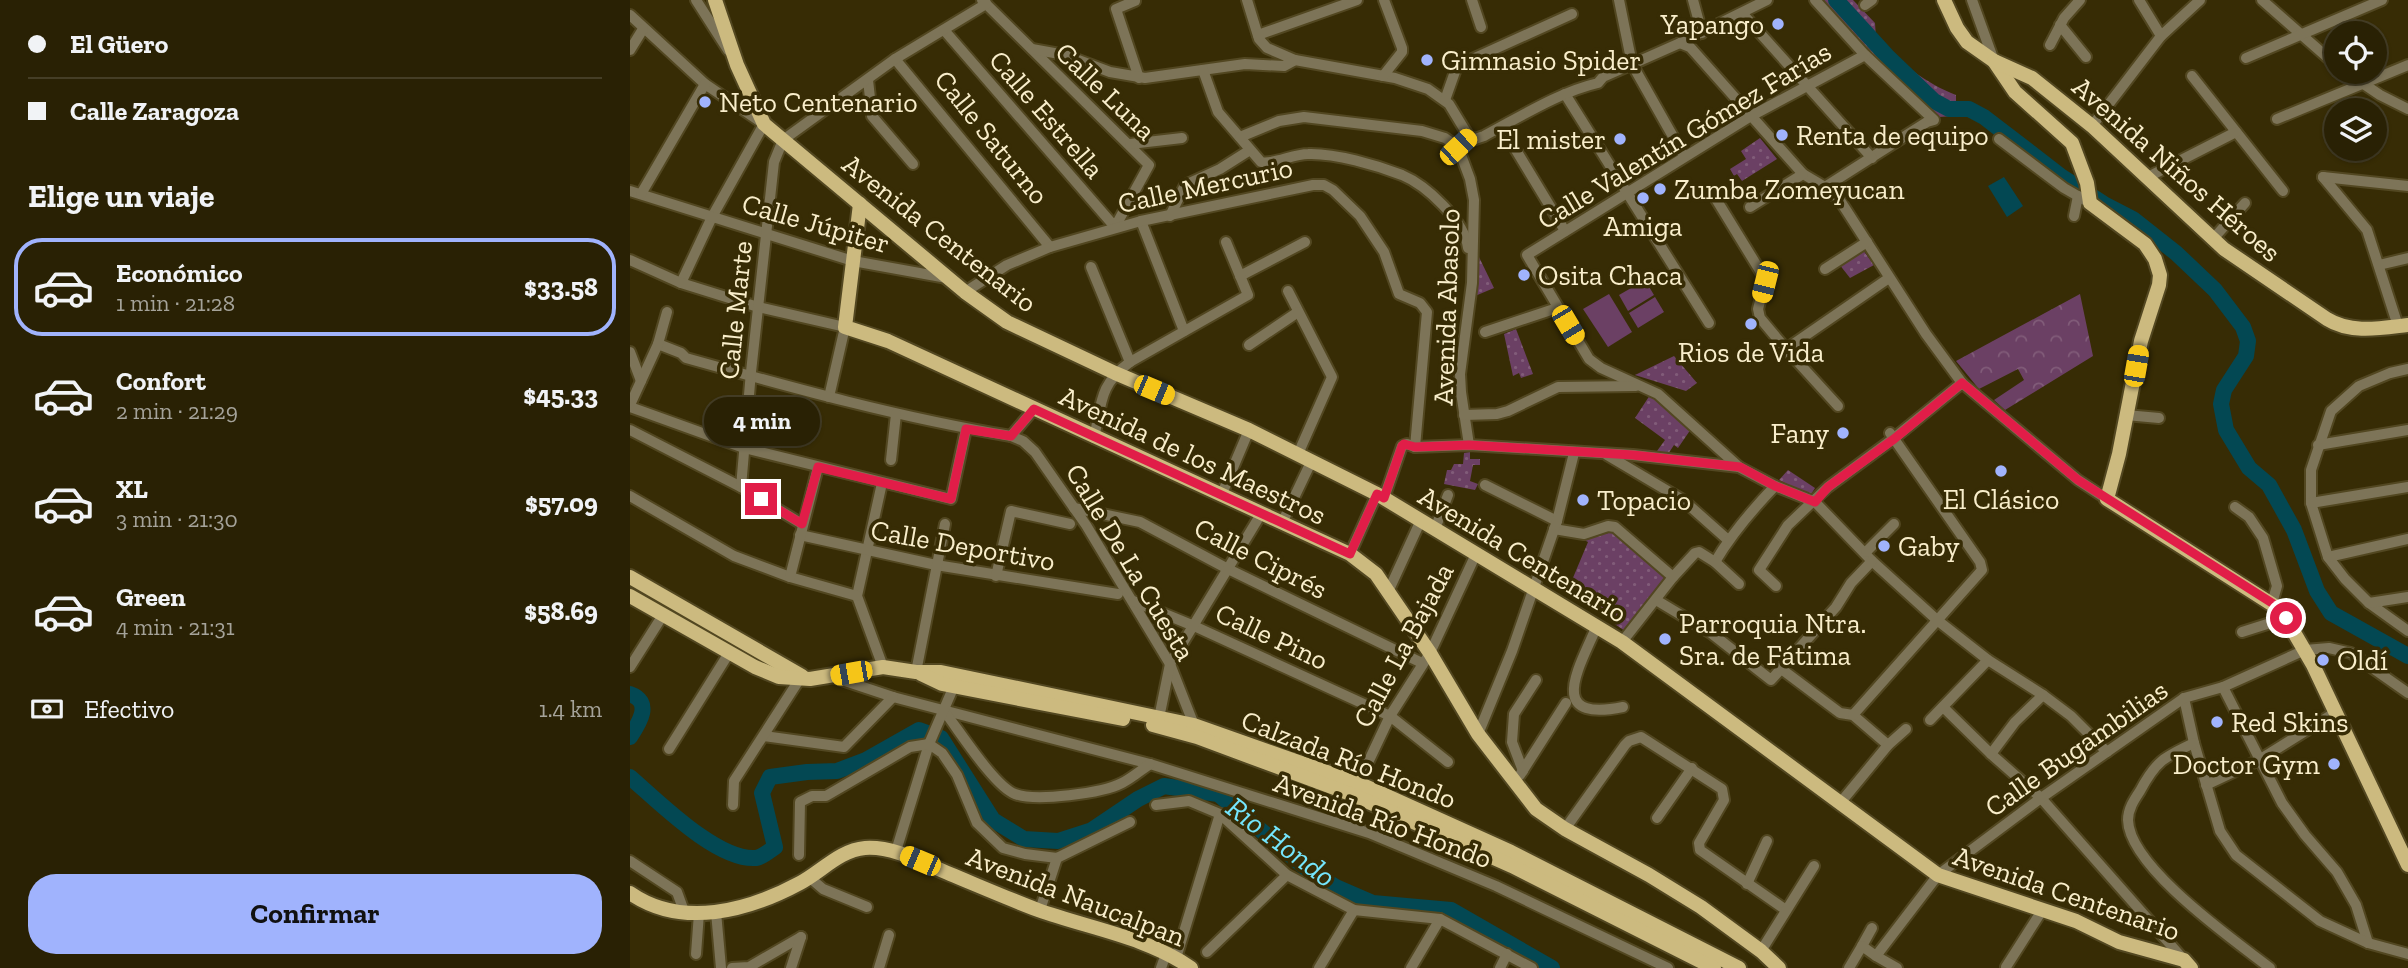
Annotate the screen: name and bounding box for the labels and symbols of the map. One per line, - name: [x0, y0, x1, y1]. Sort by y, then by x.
- place label: Yapango: [1660, 8, 1764, 41]
- marker: Yapango: [1770, 16, 1786, 32]
- street label: Calle Valentín Gómez Farías: [1531, 35, 1837, 236]
- street label: Calle Luna: [1049, 36, 1163, 147]
- street label: Calle Estrella: [982, 44, 1111, 185]
- place label: Gimnasio Spider: [1441, 44, 1641, 77]
- marker: Gimnasio Spider: [1419, 52, 1435, 68]
- street label: Calle Saturno: [928, 64, 1056, 211]
- street label: Avenida Niños Héroes: [2066, 70, 2288, 269]
- place label: Neto Centenario: [719, 86, 918, 119]
- marker: Neto Centenario: [697, 94, 713, 110]
- place label: Renta de equipo: [1796, 119, 1989, 152]
- place label: El mister: [1496, 123, 1606, 156]
- car: [1436, 125, 1481, 169]
- marker: Renta de equipo: [1774, 127, 1790, 143]
- marker: El mister: [1612, 131, 1628, 147]
- street label: Avenida Centenario: [836, 147, 1043, 319]
- street label: Calle Mercurio: [1115, 151, 1295, 220]
- place label: Zumba Zomeyucan: [1674, 173, 1904, 206]
- marker: Zumba Zomeyucan: [1652, 181, 1668, 197]
- street label: Calle Júpiter: [738, 187, 893, 260]
- marker: Amiga: [1635, 190, 1651, 206]
- street label: Avenida Abasolo: [1427, 208, 1466, 406]
- place label: Amiga: [1603, 210, 1683, 243]
- street label: Calle Marte: [712, 239, 759, 381]
- place label: Osita Chaca: [1538, 259, 1683, 292]
- car: [1750, 259, 1781, 305]
- marker: Osita Chaca: [1516, 267, 1532, 283]
- car: [1549, 302, 1588, 348]
- marker: Rios de Vida: [1743, 316, 1759, 332]
- place label: Rios de Vida: [1678, 336, 1825, 369]
- car: [2123, 343, 2150, 389]
- car: [1131, 372, 1178, 408]
- street label: Avenida de los Maestros: [1054, 379, 1331, 532]
- callout: 4 min: [703, 398, 819, 447]
- place label: Fany: [1771, 417, 1830, 450]
- marker: Fany: [1835, 425, 1851, 441]
- street label: Calle De La Cuesta: [1059, 458, 1203, 667]
- marker: El Clásico: [1993, 463, 2009, 479]
- street label: Avenida Centenario: [1413, 479, 1633, 630]
- route end: [745, 483, 777, 515]
- place label: El Clásico: [1943, 483, 2059, 516]
- place label: Topacio: [1597, 484, 1691, 517]
- marker: Topacio: [1575, 492, 1591, 508]
- street label: Calle Ciprés: [1189, 511, 1333, 606]
- street label: Calle Deportivo: [868, 513, 1058, 578]
- place label: Gaby: [1898, 530, 1960, 563]
- marker: Gaby: [1876, 538, 1892, 554]
- street label: Calle La Bajada: [1346, 557, 1461, 733]
- street label: Calle Pino: [1210, 596, 1333, 677]
- route start: [2270, 602, 2302, 634]
- place label: Parroquia Ntra. Sra. de Fátima: [1679, 607, 1866, 672]
- marker: Parroquia Ntra. Sra. de Fátima: [1657, 631, 1673, 647]
- place label: Oldí: [2337, 644, 2388, 677]
- marker: Oldí: [2315, 652, 2331, 668]
- car: [829, 659, 874, 687]
- street label: Calle Bugambilias: [1979, 673, 2174, 824]
- street label: Calzada Río Hondo: [1237, 703, 1461, 816]
- place label: Red Skins: [2231, 706, 2348, 739]
- marker: Red Skins: [2209, 714, 2225, 730]
- place label: Doctor Gym: [2173, 748, 2320, 781]
- marker: Doctor Gym: [2326, 756, 2342, 772]
- street label: Avenida Río Hondo: [1269, 766, 1496, 875]
- water label: Rio Hondo: [1219, 789, 1343, 895]
- street label: Avenida Centenario: [1949, 839, 2184, 948]
- street label: Avenida Naucalpan: [962, 840, 1190, 953]
- car: [897, 843, 944, 879]

